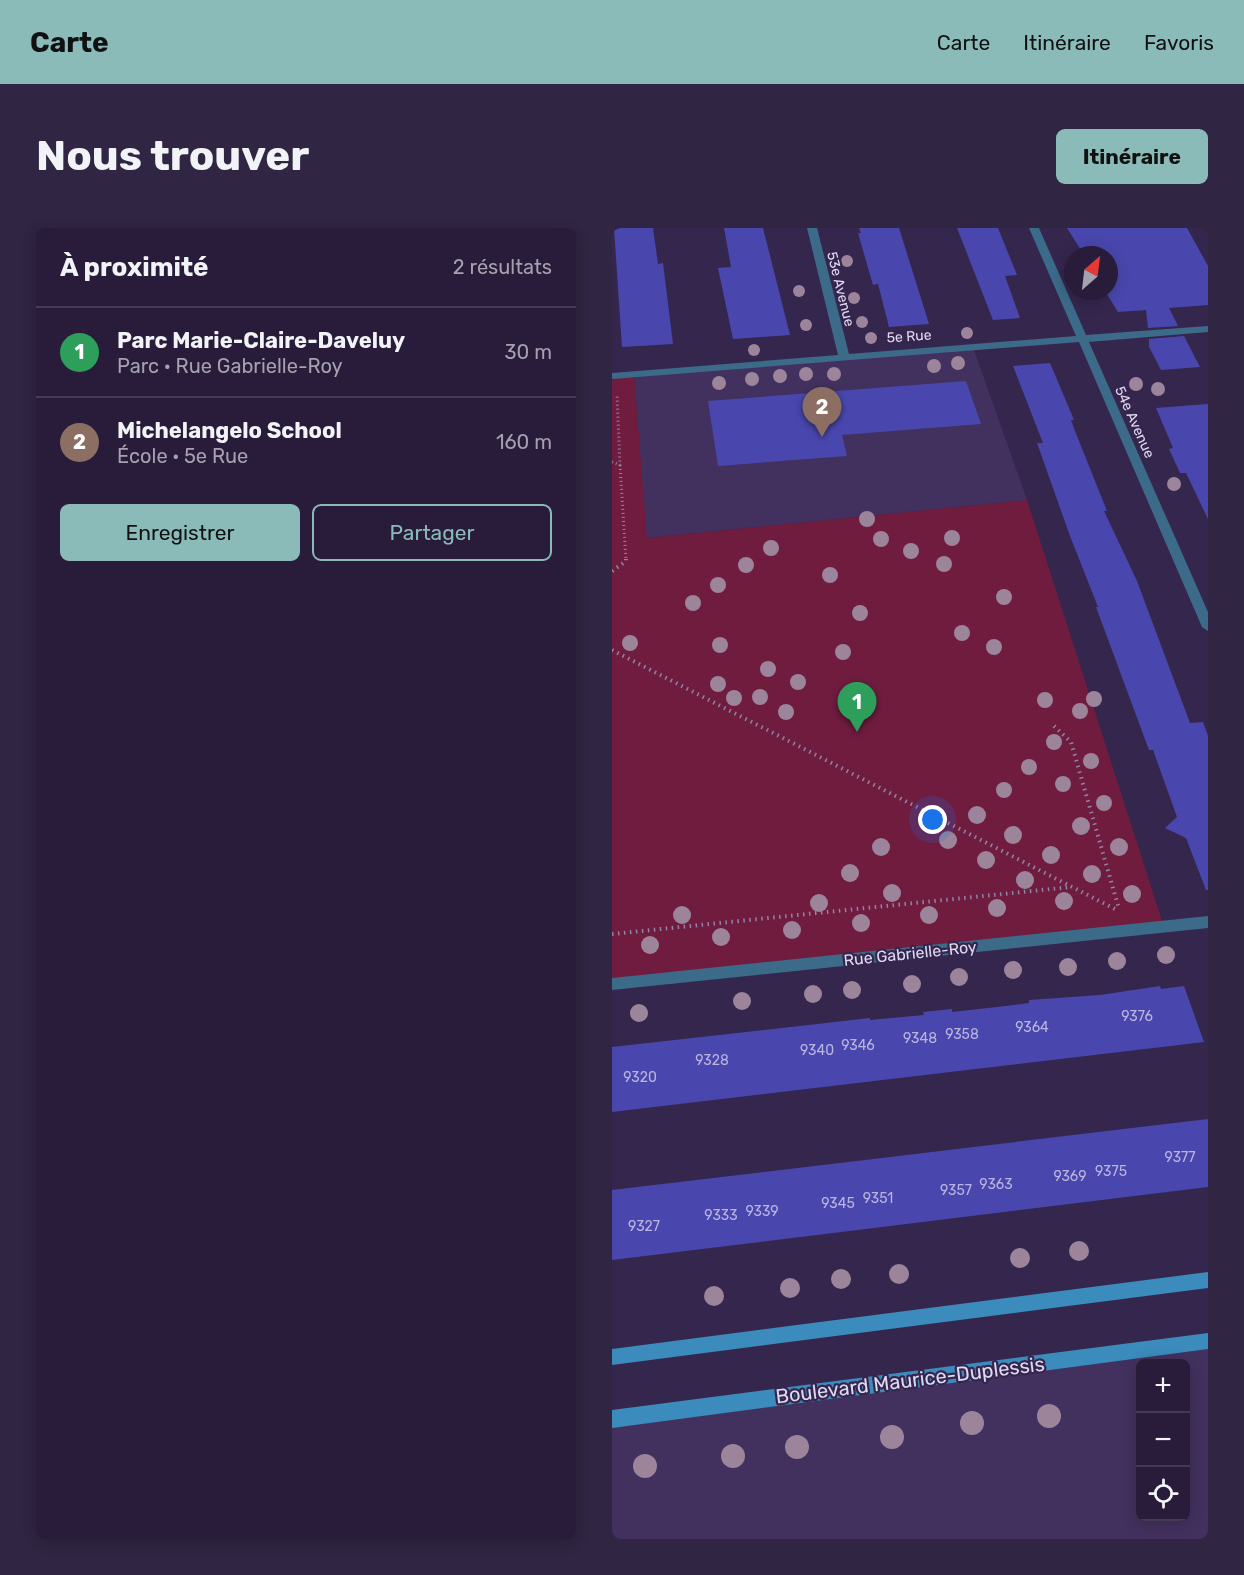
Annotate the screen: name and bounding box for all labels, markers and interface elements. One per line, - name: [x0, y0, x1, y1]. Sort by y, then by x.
- text: Carte: [30, 26, 109, 59]
- text: Carte: [937, 30, 990, 55]
- text: Itinéraire: [1023, 30, 1111, 55]
- text: Favoris: [1144, 30, 1214, 55]
- button: Itinéraire: [1056, 129, 1208, 184]
- text: Nous trouver: [36, 131, 309, 181]
- north arrow: [1064, 246, 1118, 300]
- street label: 53e Avenue: [823, 250, 858, 329]
- text: À proximité: [60, 252, 209, 283]
- text: 2 résultats: [453, 255, 552, 279]
- street label: 5e Rue: [886, 326, 932, 347]
- text: Parc Marie-Claire-Daveluy: [117, 327, 405, 354]
- text: 1: [75, 340, 84, 364]
- text: 30 m: [505, 340, 552, 364]
- text: Parc · Rue Gabrielle-Roy: [117, 354, 343, 378]
- street label: 54e Avenue: [1111, 384, 1158, 461]
- pin: 2: [802, 388, 842, 437]
- text: Michelangelo School: [117, 417, 342, 444]
- text: 2: [73, 430, 86, 454]
- text: 160 m: [496, 430, 552, 454]
- text: École · 5e Rue: [117, 444, 248, 468]
- button: Enregistrer: [60, 504, 300, 561]
- button: Partager: [312, 504, 552, 561]
- pin: 1: [838, 682, 876, 732]
- your location: [918, 805, 947, 834]
- street label: Rue Gabrielle-Roy: [843, 937, 978, 970]
- house number: 9376: [1121, 1008, 1153, 1025]
- house number: 9364: [1015, 1019, 1049, 1036]
- house number: 9358: [945, 1026, 979, 1043]
- house number: 9348: [903, 1030, 937, 1047]
- house number: 9346: [841, 1037, 875, 1054]
- house number: 9340: [800, 1042, 834, 1059]
- house number: 9328: [695, 1052, 729, 1069]
- house number: 9320: [623, 1069, 657, 1086]
- house number: 9377: [1165, 1149, 1195, 1166]
- house number: 9375: [1095, 1163, 1127, 1180]
- house number: 9369: [1053, 1168, 1087, 1185]
- house number: 9363: [979, 1176, 1013, 1193]
- house number: 9357: [940, 1182, 972, 1199]
- house number: 9351: [863, 1190, 893, 1207]
- house number: 9345: [821, 1195, 855, 1212]
- house number: 9339: [745, 1203, 779, 1220]
- house number: 9333: [704, 1207, 738, 1224]
- house number: 9327: [628, 1218, 660, 1235]
- street label: Boulevard Maurice-Duplessis: [774, 1352, 1046, 1408]
- map controls: [1136, 1359, 1190, 1521]
- button: +: [1136, 1359, 1190, 1413]
- button: −: [1136, 1413, 1190, 1467]
- button: locate: [1136, 1467, 1190, 1521]

